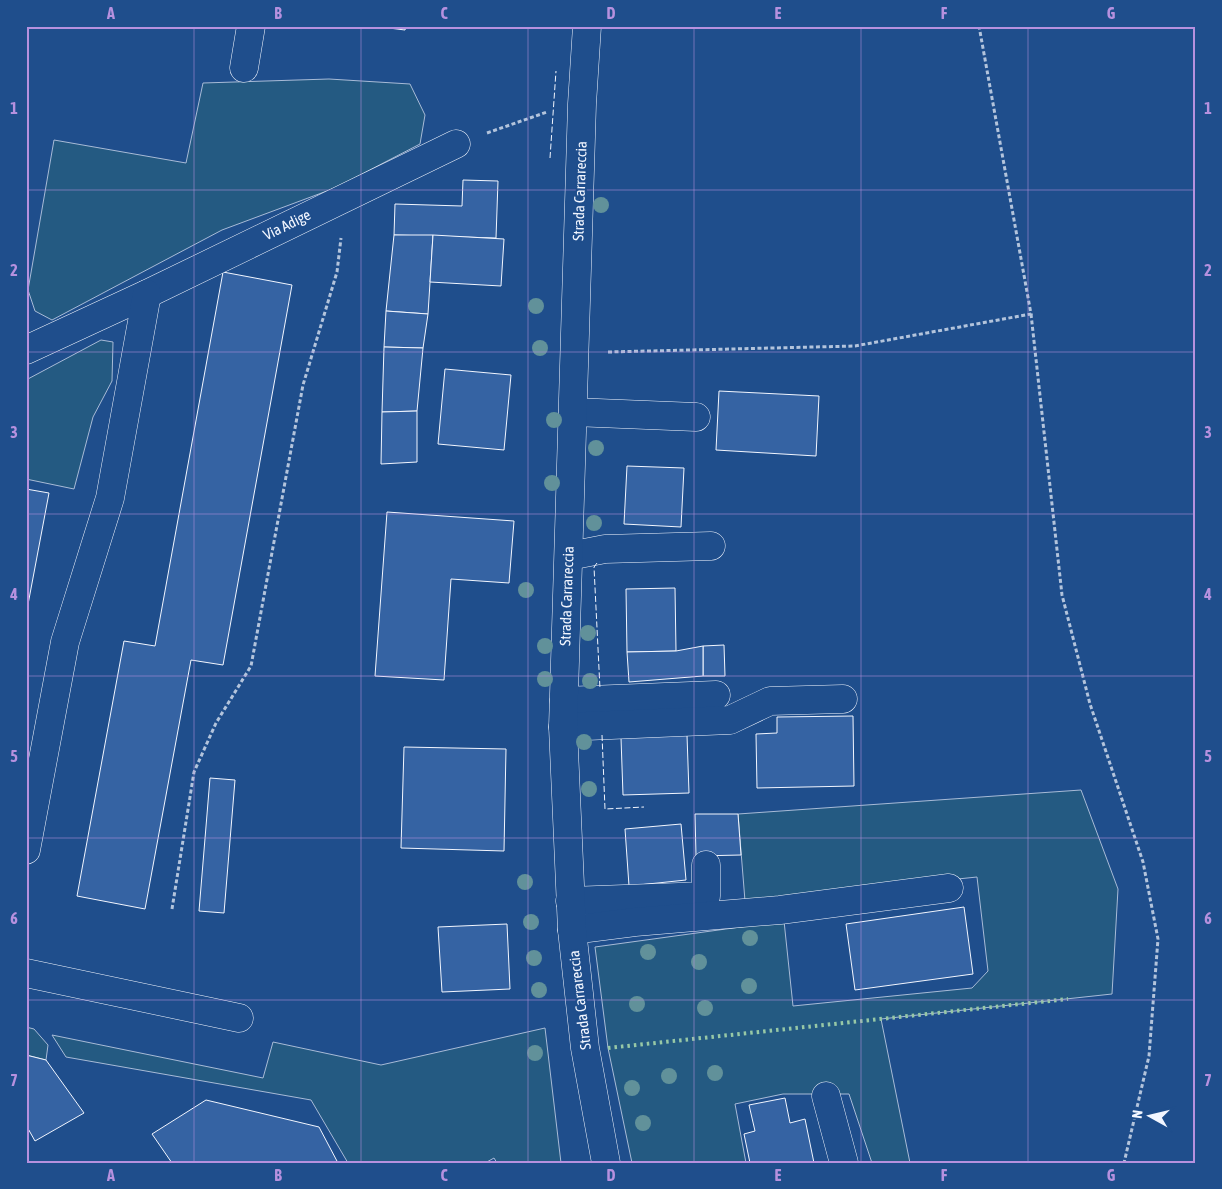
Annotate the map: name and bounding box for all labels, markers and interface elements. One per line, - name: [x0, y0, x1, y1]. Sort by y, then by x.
- text: A: [106, 4, 115, 22]
- text: B: [274, 4, 282, 22]
- text: C: [440, 4, 448, 22]
- text: D: [607, 4, 616, 22]
- text: E: [775, 4, 782, 22]
- text: F: [941, 4, 948, 22]
- text: G: [1107, 4, 1116, 22]
- text: 1: [10, 99, 18, 117]
- text: 1: [1204, 99, 1212, 117]
- street label: Strada Carrareccia: [569, 141, 590, 241]
- street label: Via Adige: [260, 206, 313, 243]
- text: 2: [10, 261, 18, 279]
- text: 2: [1204, 261, 1212, 279]
- text: 3: [10, 423, 18, 441]
- text: 3: [1204, 423, 1212, 441]
- street label: Strada Carrareccia: [556, 546, 577, 646]
- text: 4: [9, 585, 18, 603]
- text: 4: [1203, 585, 1212, 603]
- text: 5: [10, 747, 18, 765]
- text: 5: [1204, 747, 1212, 765]
- text: 6: [10, 909, 18, 927]
- text: 6: [1204, 909, 1212, 927]
- street label: Strada Carrareccia: [565, 949, 594, 1051]
- text: 7: [10, 1071, 18, 1089]
- text: 7: [1204, 1071, 1212, 1089]
- north arrow: [1124, 1092, 1174, 1142]
- text: N: [1129, 1109, 1146, 1119]
- text: A: [106, 1166, 115, 1184]
- text: B: [274, 1166, 282, 1184]
- text: C: [440, 1166, 448, 1184]
- text: D: [607, 1166, 616, 1184]
- text: E: [775, 1166, 782, 1184]
- text: F: [941, 1166, 948, 1184]
- text: G: [1107, 1166, 1116, 1184]

